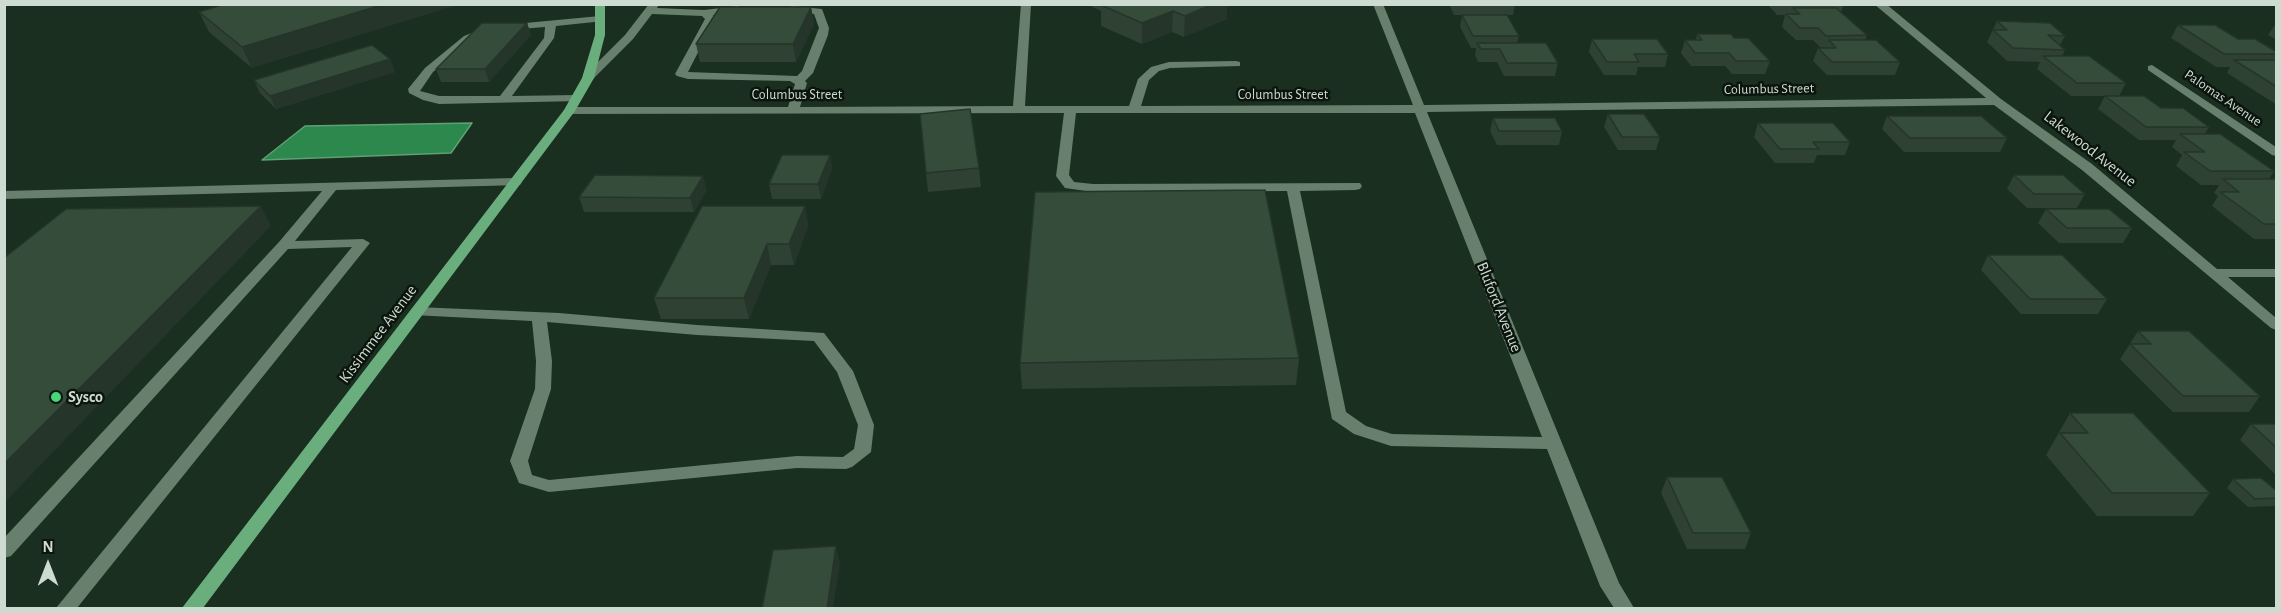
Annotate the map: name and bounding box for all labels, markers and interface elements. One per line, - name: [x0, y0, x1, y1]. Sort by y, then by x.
- street label: Palomas Avenue: [2181, 66, 2265, 130]
- street label: Columbus Street: [1724, 80, 1814, 98]
- street label: Columbus Street: [752, 87, 842, 103]
- street label: Columbus Street: [1238, 87, 1328, 103]
- street label: Lakewood Avenue: [2040, 107, 2140, 191]
- street label: Bluford Avenue: [1472, 259, 1526, 355]
- street label: Kissimmee Avenue: [335, 281, 421, 387]
- place label: Sysco: [68, 387, 103, 407]
- marker: Sysco: [49, 390, 63, 404]
- north arrow: [18, 535, 78, 595]
- text: N: [42, 539, 54, 555]

